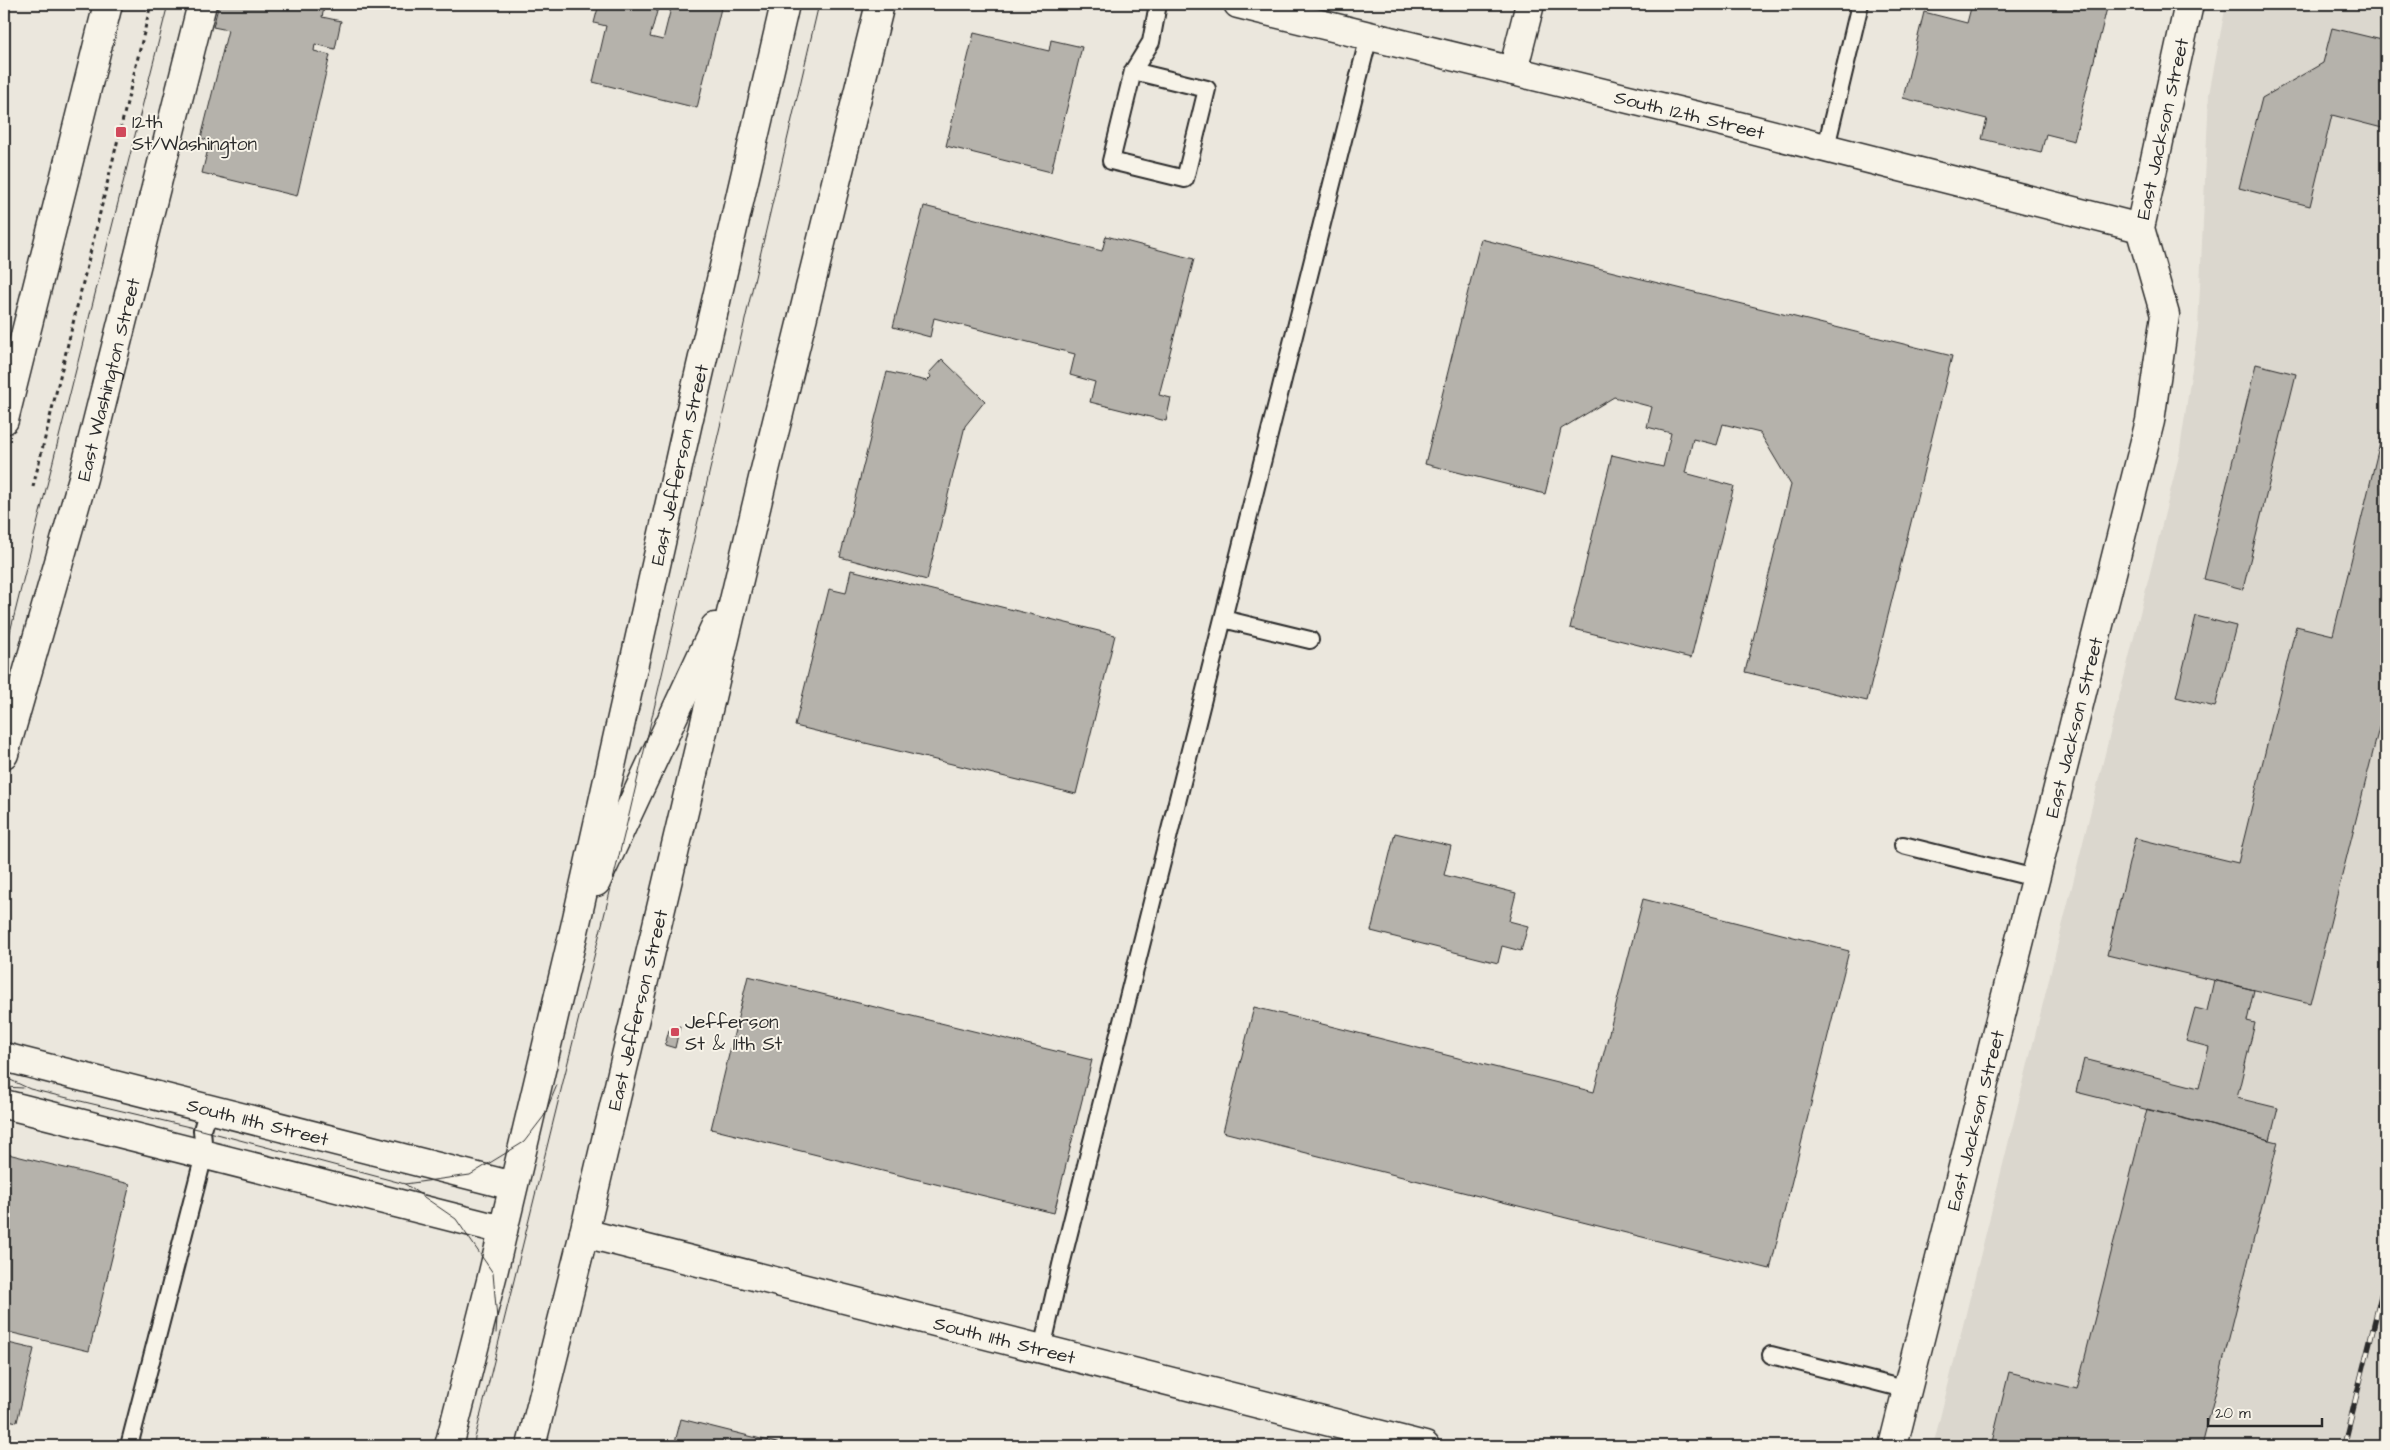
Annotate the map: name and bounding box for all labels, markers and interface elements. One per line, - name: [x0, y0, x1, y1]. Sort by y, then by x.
- street label: East Jackson Street: [2130, 35, 2196, 222]
- street label: South 12th Street: [1611, 84, 1768, 147]
- place label: 12th St/Washington: [132, 109, 257, 159]
- marker: 12th St/Washington: [114, 125, 128, 139]
- street label: East Washington Street: [71, 275, 148, 484]
- street label: East Jefferson Street: [644, 361, 716, 568]
- street label: East Jackson Street: [2039, 634, 2110, 821]
- street label: East Jefferson Street: [602, 907, 675, 1113]
- place label: Jefferson St & 11th St: [685, 1009, 783, 1058]
- marker: Jefferson St & 11th St: [669, 1026, 681, 1038]
- street label: East Jackson Street: [1941, 1027, 2012, 1214]
- street label: South 11th Street: [184, 1092, 332, 1154]
- street label: South 11th Street: [931, 1310, 1078, 1372]
- scale bar: [2208, 1395, 2321, 1427]
- text: 20 m: [2215, 1403, 2251, 1424]

